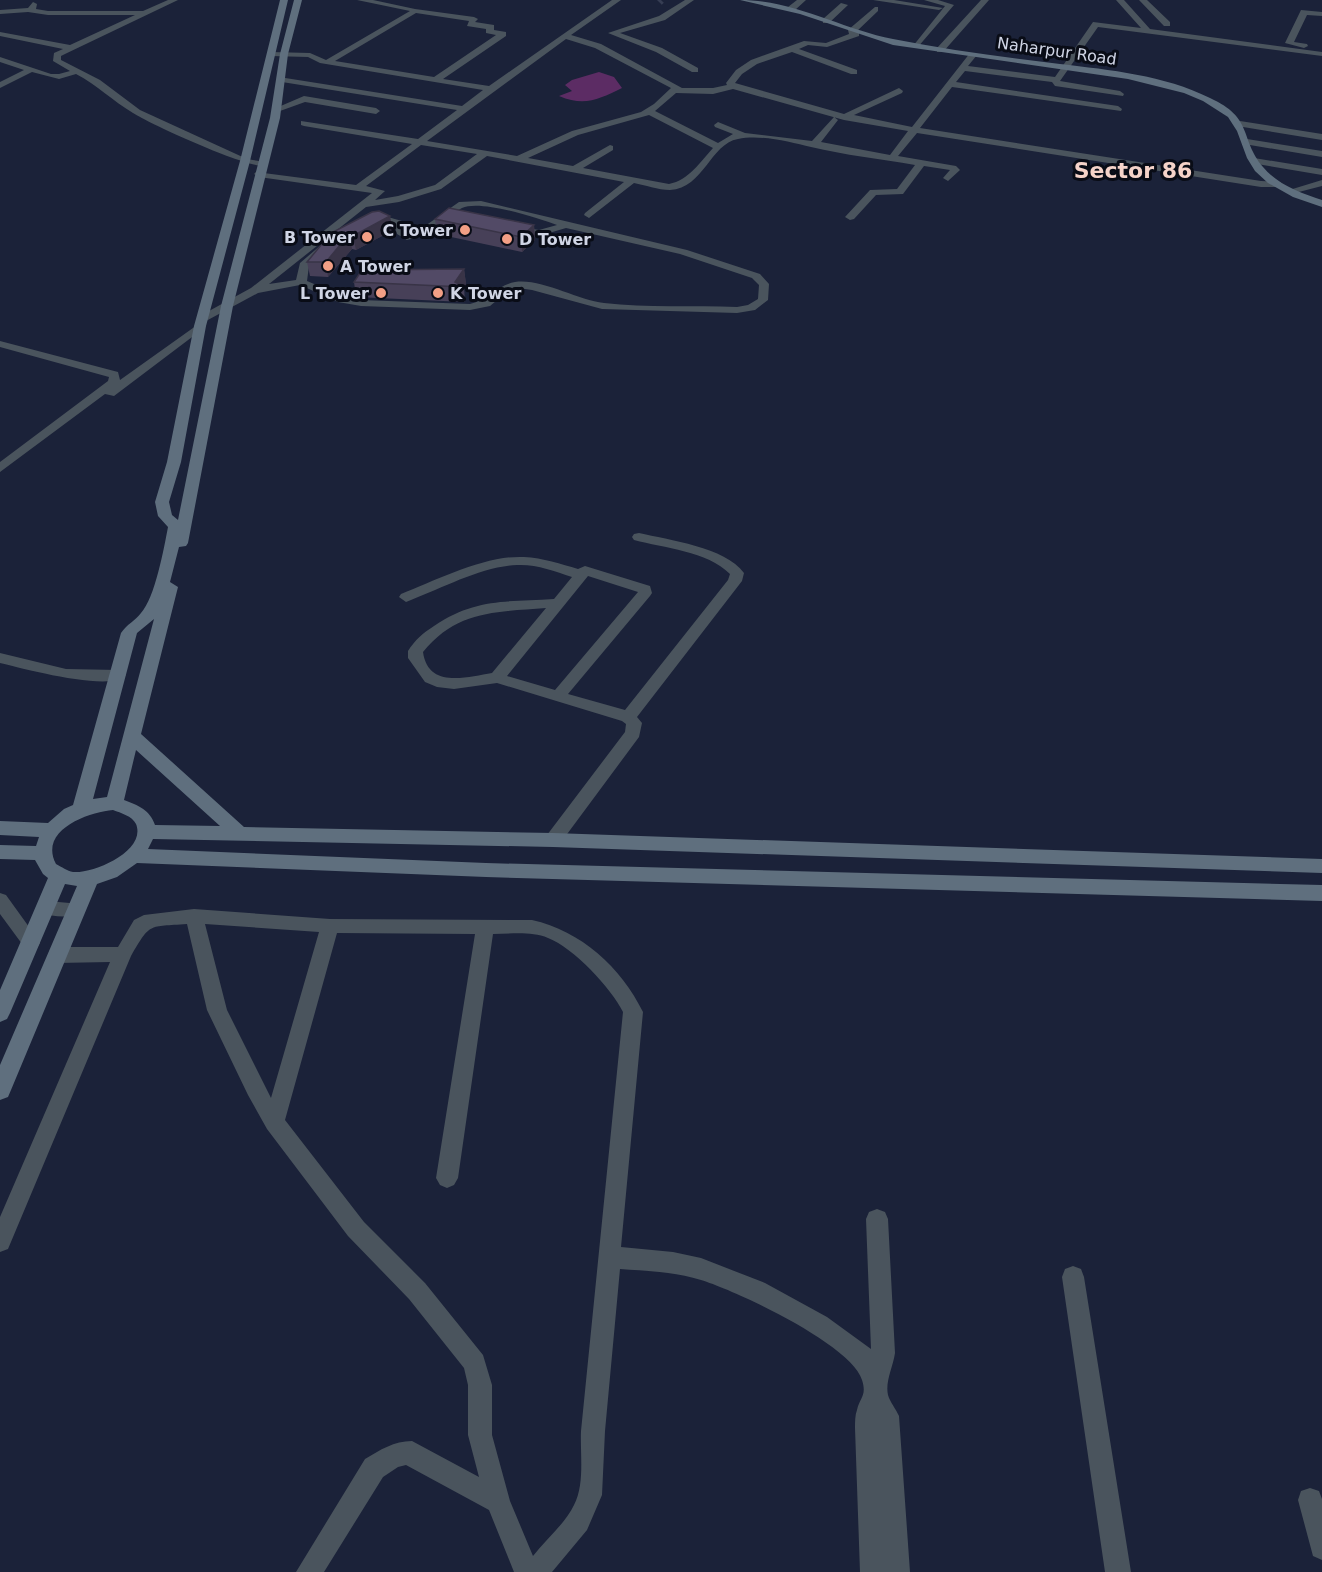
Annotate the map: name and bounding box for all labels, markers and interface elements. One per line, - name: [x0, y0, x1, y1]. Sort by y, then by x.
- street label: Naharpur Road: [996, 33, 1118, 69]
- district label: Sector 86: [1074, 158, 1192, 183]
- place label: C Tower: [382, 221, 453, 240]
- marker: C Tower: [458, 223, 472, 237]
- place label: B Tower: [284, 228, 355, 247]
- marker: B Tower: [360, 230, 374, 244]
- place label: D Tower: [519, 230, 591, 249]
- marker: D Tower: [500, 232, 514, 246]
- place label: A Tower: [340, 257, 411, 276]
- marker: A Tower: [321, 259, 335, 273]
- place label: L Tower: [300, 284, 369, 303]
- place label: K Tower: [450, 284, 521, 303]
- marker: L Tower: [374, 286, 388, 300]
- marker: K Tower: [431, 286, 445, 300]

